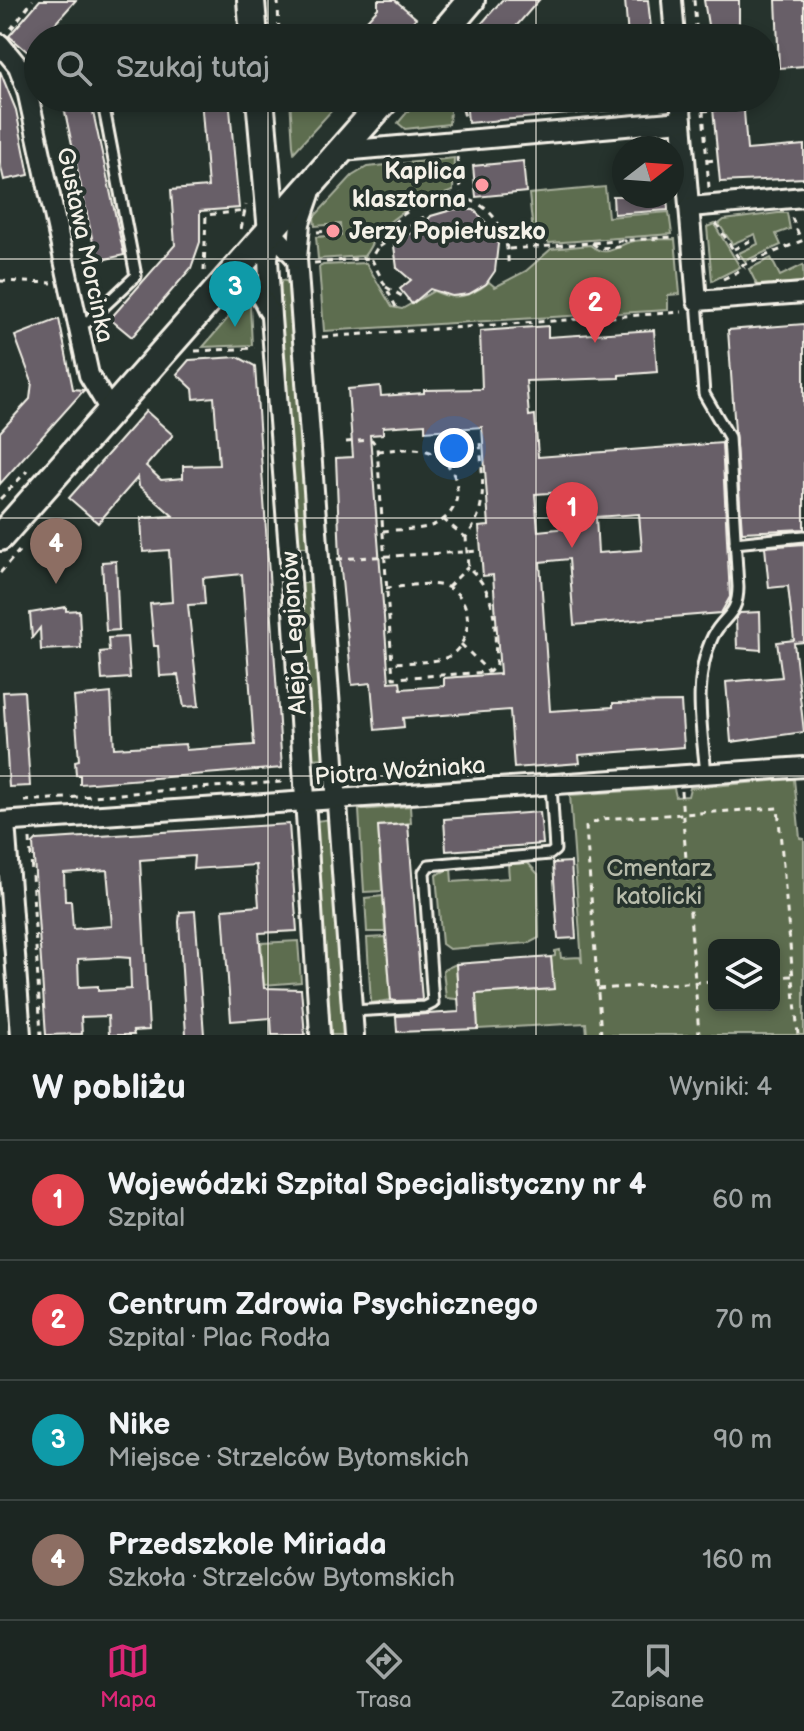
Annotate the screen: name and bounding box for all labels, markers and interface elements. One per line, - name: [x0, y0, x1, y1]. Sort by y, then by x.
- search box: [24, 24, 780, 112]
- icon: search: [52, 46, 96, 90]
- text: Szukaj tutaj: [116, 50, 270, 86]
- north arrow: [612, 136, 684, 208]
- street label: Gustawa Morcinka: [50, 145, 120, 345]
- place label: Kaplica klasztorna: [352, 157, 466, 214]
- marker: Kaplica klasztorna: [473, 176, 491, 194]
- place label: Jerzy Popiełuszko: [349, 217, 546, 246]
- marker: Jerzy Popiełuszko: [324, 222, 342, 240]
- pin: 3: [209, 261, 261, 327]
- pin: 2: [569, 277, 621, 343]
- your location: [434, 428, 474, 468]
- pin: 1: [546, 482, 598, 548]
- pin: 4: [30, 518, 82, 584]
- street label: Aleja Legionów: [275, 551, 313, 715]
- street label: Piotra Woźniaka: [314, 751, 486, 791]
- park label: Cmentarz katolicki: [606, 854, 712, 911]
- map controls: [708, 939, 780, 1011]
- button: layers: [708, 939, 780, 1011]
- text: W pobliżu: [32, 1067, 186, 1108]
- text: Wyniki: 4: [669, 1072, 772, 1103]
- text: Wojewódzki Szpital Specjalistyczny nr 4: [108, 1167, 646, 1203]
- text: 1: [53, 1185, 63, 1216]
- text: 60 m: [712, 1185, 772, 1216]
- text: Szpital: [108, 1203, 185, 1234]
- text: Centrum Zdrowia Psychicznego: [108, 1287, 538, 1323]
- text: 2: [50, 1305, 66, 1336]
- text: 70 m: [715, 1305, 772, 1336]
- text: Szpital · Plac Rodła: [108, 1323, 330, 1354]
- text: Nike: [108, 1407, 170, 1443]
- text: 3: [50, 1425, 66, 1456]
- text: 90 m: [713, 1425, 772, 1456]
- text: Miejsce · Strzelców Bytomskich: [108, 1443, 469, 1474]
- text: Przedszkole Miriada: [108, 1527, 387, 1563]
- text: 4: [50, 1545, 66, 1576]
- text: 160 m: [702, 1545, 772, 1576]
- text: Szkoła · Strzelców Bytomskich: [108, 1563, 455, 1594]
- tab: Mapa: [100, 1639, 157, 1714]
- tab: Trasa: [356, 1639, 412, 1714]
- tab: Zapisane: [611, 1639, 704, 1714]

